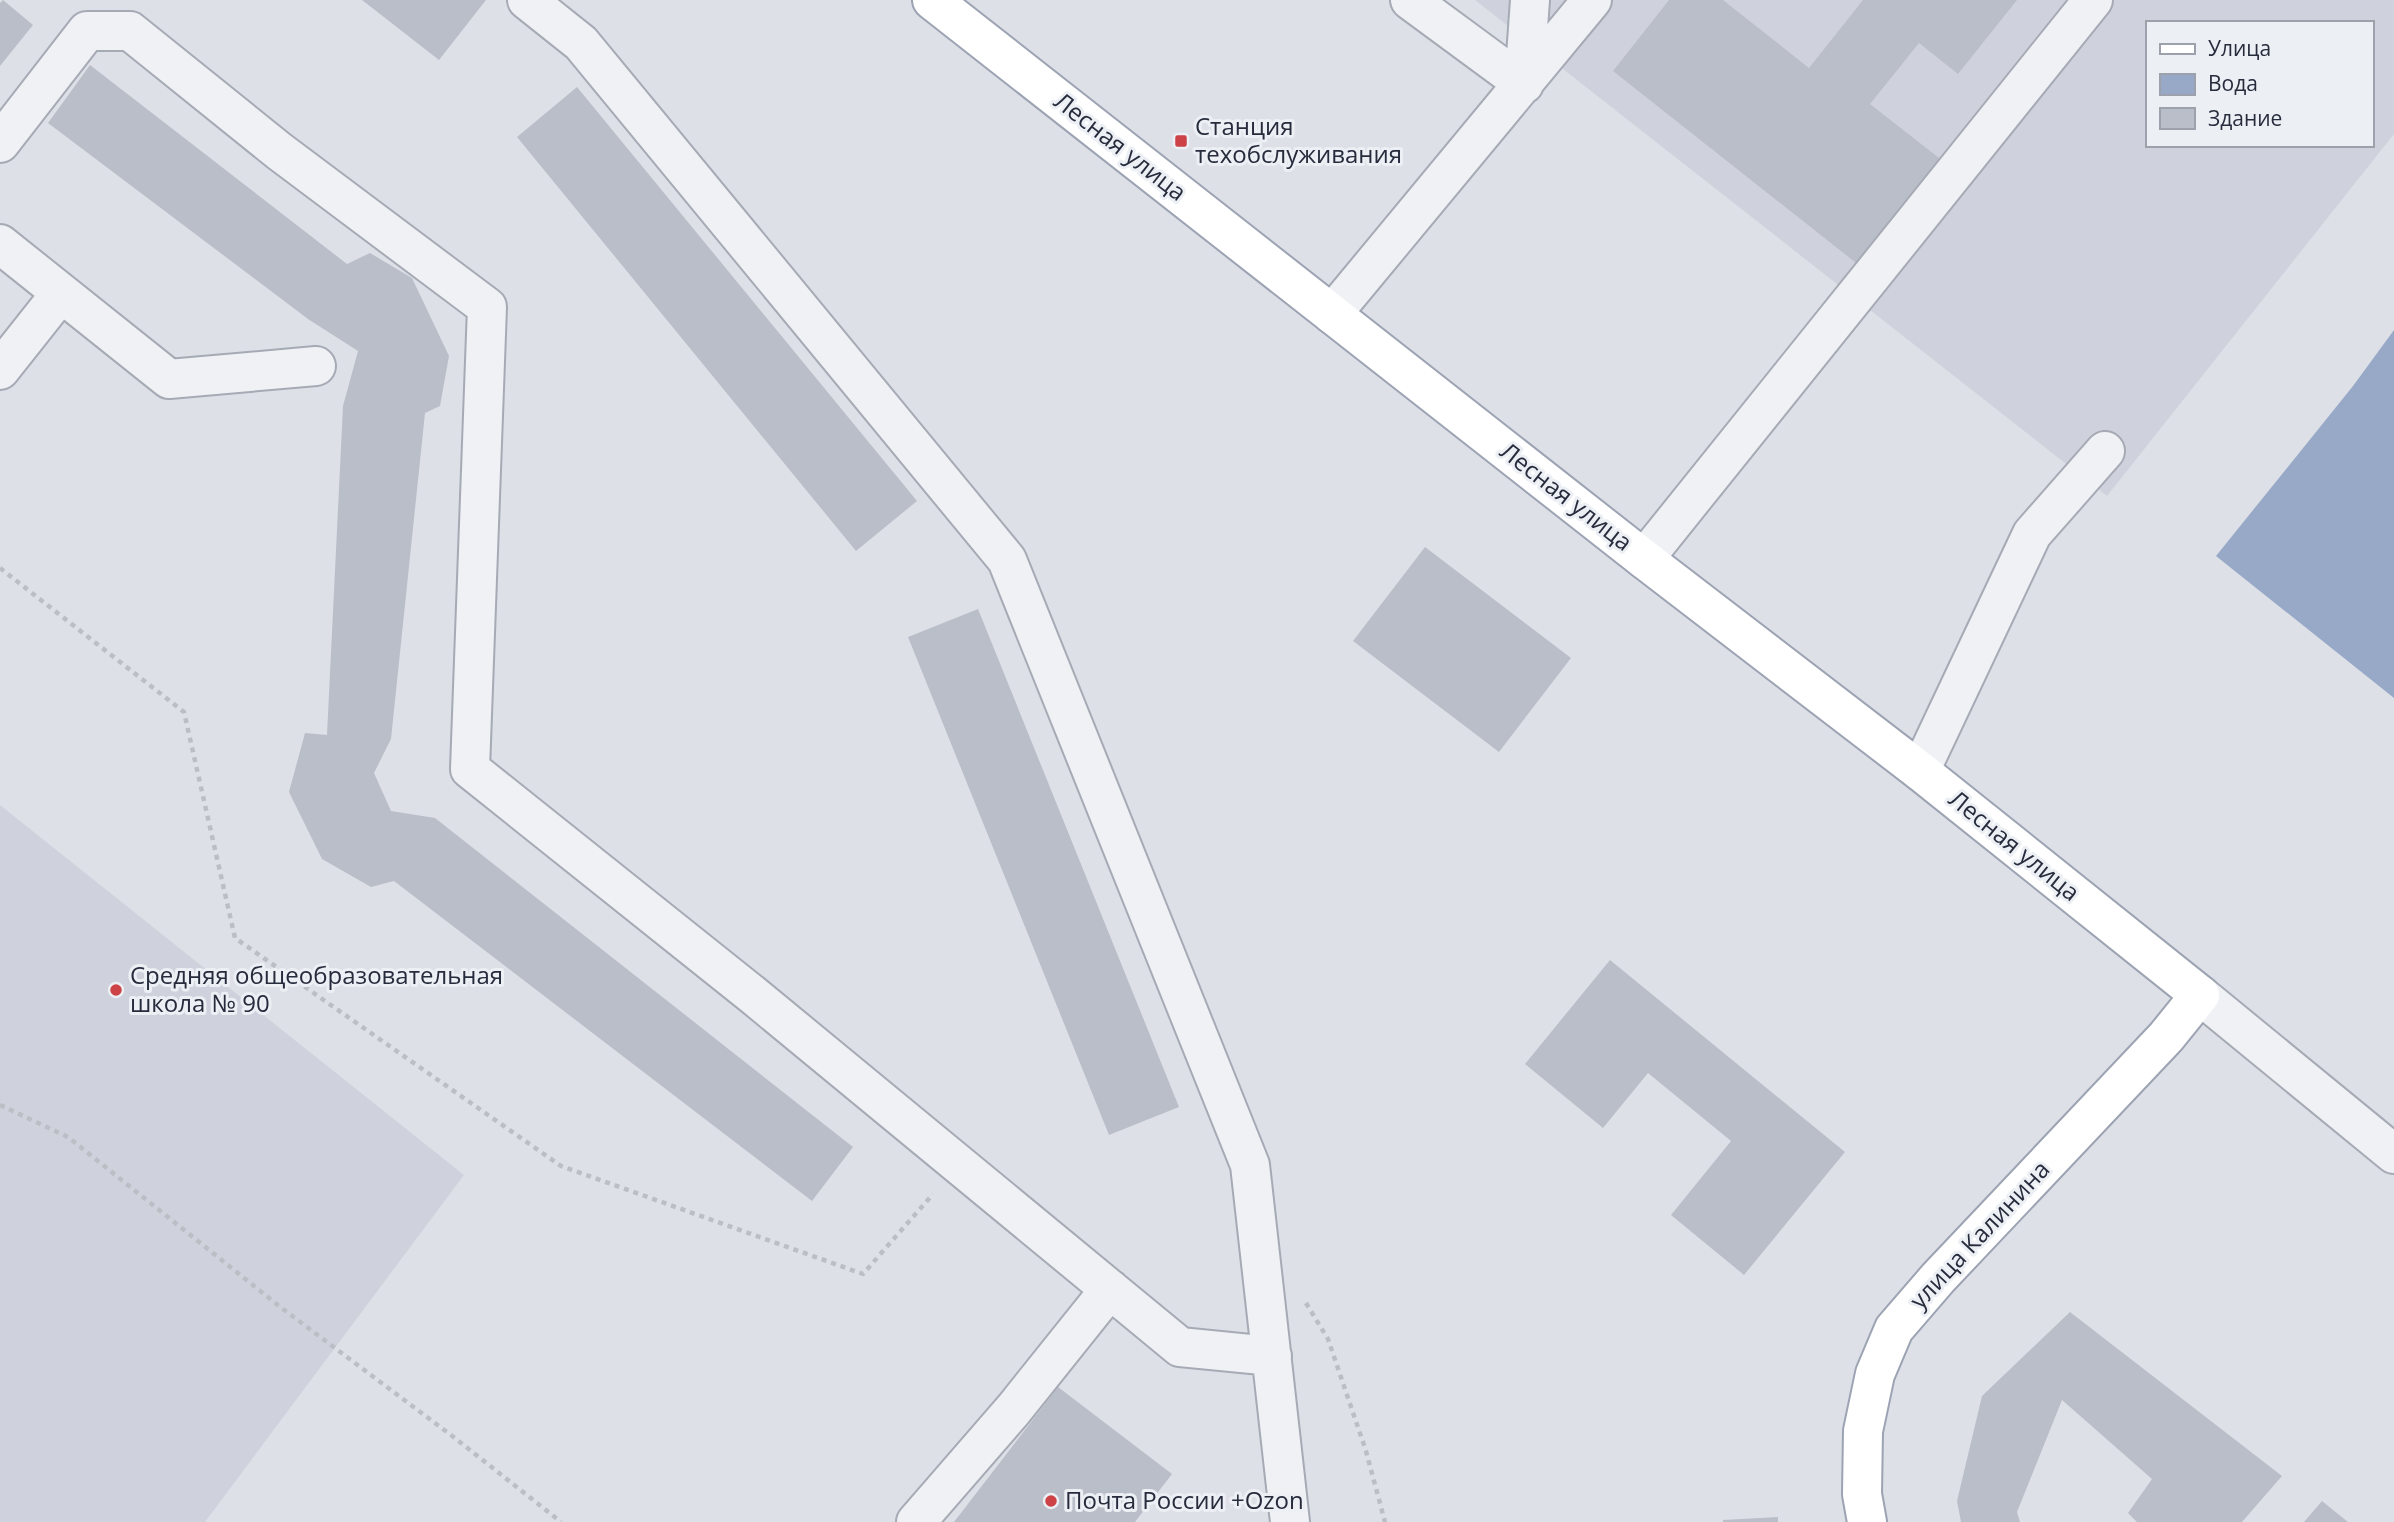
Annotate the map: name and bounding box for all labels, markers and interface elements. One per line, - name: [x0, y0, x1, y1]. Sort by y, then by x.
- legend: [2146, 21, 2373, 147]
- text: Улица: [2208, 34, 2271, 62]
- text: Вода: [2208, 69, 2258, 97]
- street label: Лесная улица: [1048, 84, 1194, 208]
- text: Здание: [2208, 104, 2282, 132]
- place label: Станция техобслуживания: [1195, 109, 1402, 170]
- marker: Станция техобслуживания: [1173, 133, 1189, 149]
- street label: Лесная улица: [1494, 434, 1640, 558]
- street label: Лесная улица: [1943, 782, 2087, 908]
- place label: Средняя общеобразовательная школа № 90: [130, 958, 503, 1019]
- marker: Средняя общеобразовательная школа № 90: [108, 982, 124, 998]
- street label: улица Калинина: [1902, 1153, 2056, 1315]
- place label: Почта России +Ozon: [1065, 1483, 1304, 1516]
- marker: Почта России +Ozon: [1043, 1493, 1059, 1509]

